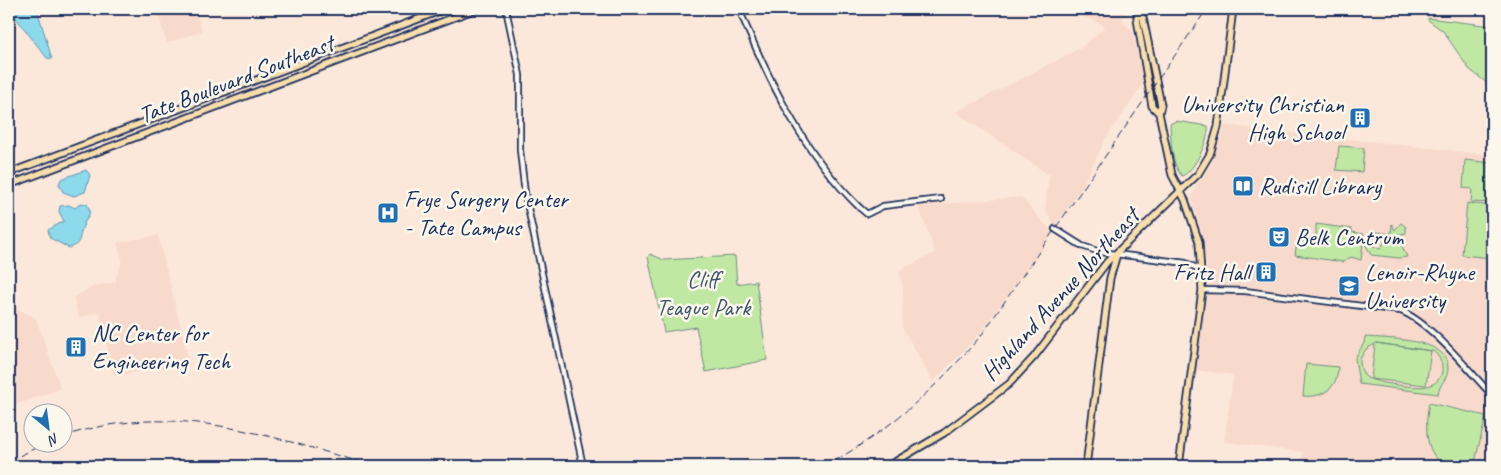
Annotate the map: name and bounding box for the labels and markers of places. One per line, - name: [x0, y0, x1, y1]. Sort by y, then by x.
- place label: University Christian High School: [1181, 89, 1348, 147]
- building icon: University Christian High School: [1348, 106, 1372, 130]
- place label: Rudisill Library: [1259, 171, 1383, 201]
- library icon: Rudisill Library: [1231, 174, 1255, 198]
- place label: Frye Surgery Center - Tate Campus: [404, 184, 570, 242]
- hospital icon: Frye Surgery Center - Tate Campus: [376, 201, 400, 225]
- place label: Belk Centrum: [1295, 222, 1404, 252]
- theatre icon: Belk Centrum: [1267, 225, 1291, 249]
- place label: Fritz Hall: [1174, 257, 1254, 287]
- place label: Lenoir-Rhyne University: [1365, 257, 1476, 315]
- building icon: Fritz Hall: [1254, 260, 1278, 284]
- school or university icon: Lenoir-Rhyne University: [1337, 274, 1361, 298]
- place label: NC Center for Engineering Tech: [92, 318, 231, 376]
- building icon: NC Center for Engineering Tech: [64, 335, 88, 359]

